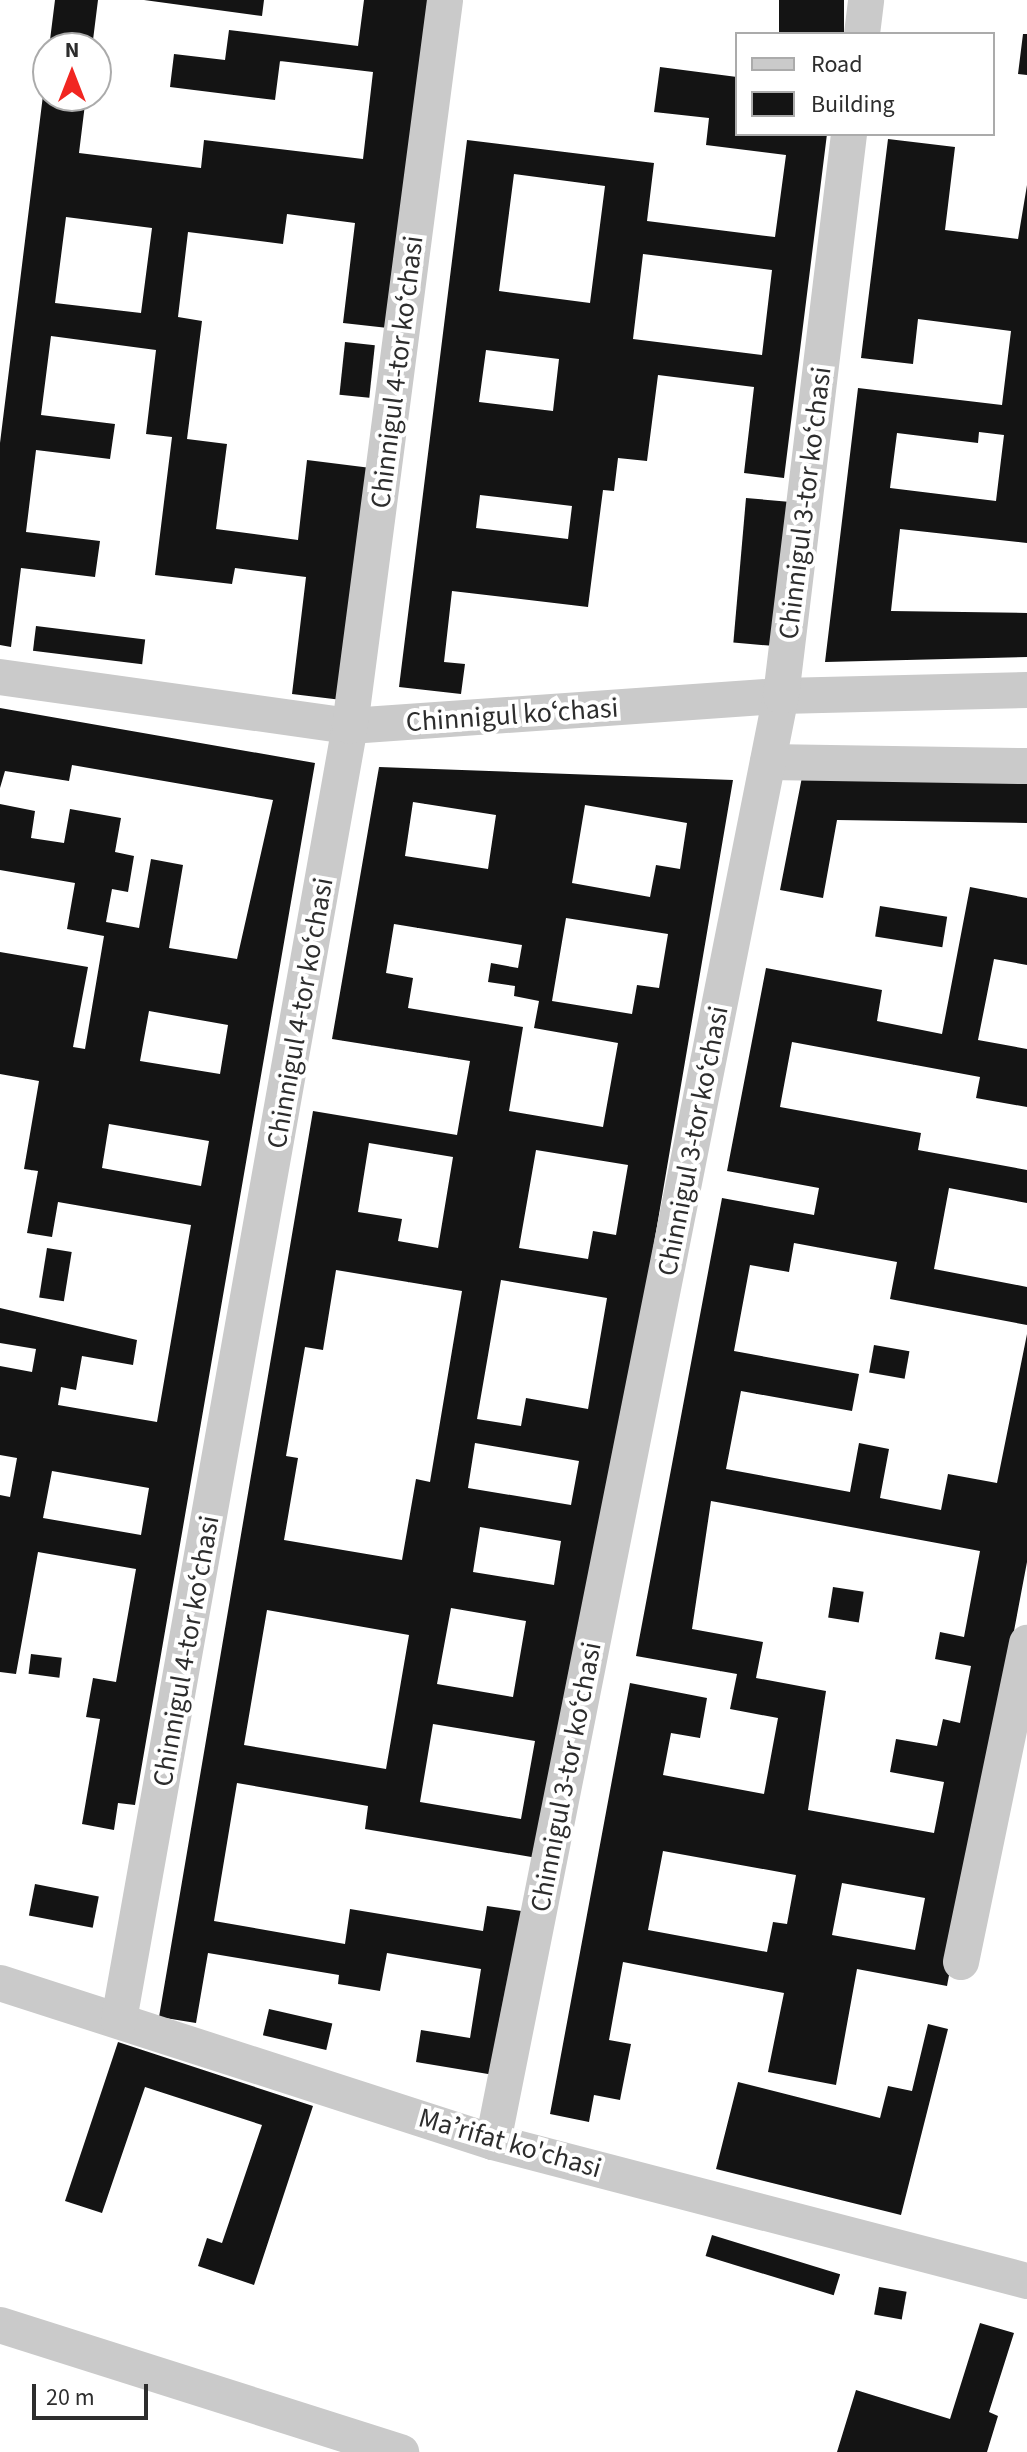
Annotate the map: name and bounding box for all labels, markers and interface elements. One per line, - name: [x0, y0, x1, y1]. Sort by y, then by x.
- north arrow: [32, 32, 112, 112]
- legend: [735, 32, 995, 136]
- text: N: [65, 34, 79, 66]
- text: Road: [811, 47, 863, 82]
- text: Building: [811, 87, 895, 122]
- street label: Chinnigul 4-tor koʻchasi: [364, 234, 430, 510]
- street label: Chinnigul 3-tor koʻchasi: [772, 365, 838, 641]
- street label: Chinnigul koʻchasi: [405, 691, 619, 739]
- street label: Chinnigul 4-tor koʻchasi: [260, 875, 340, 1151]
- street label: Chinnigul 3-tor koʻchasi: [650, 1003, 736, 1279]
- street label: Chinnigul 4-tor koʻchasi: [146, 1513, 226, 1789]
- street label: Chinnigul 3-tor koʻchasi: [523, 1639, 609, 1915]
- street label: Maʼrifat ko'chasi: [415, 2101, 605, 2185]
- scale bar: [36, 2368, 152, 2418]
- text: 20 m: [46, 2380, 95, 2415]

